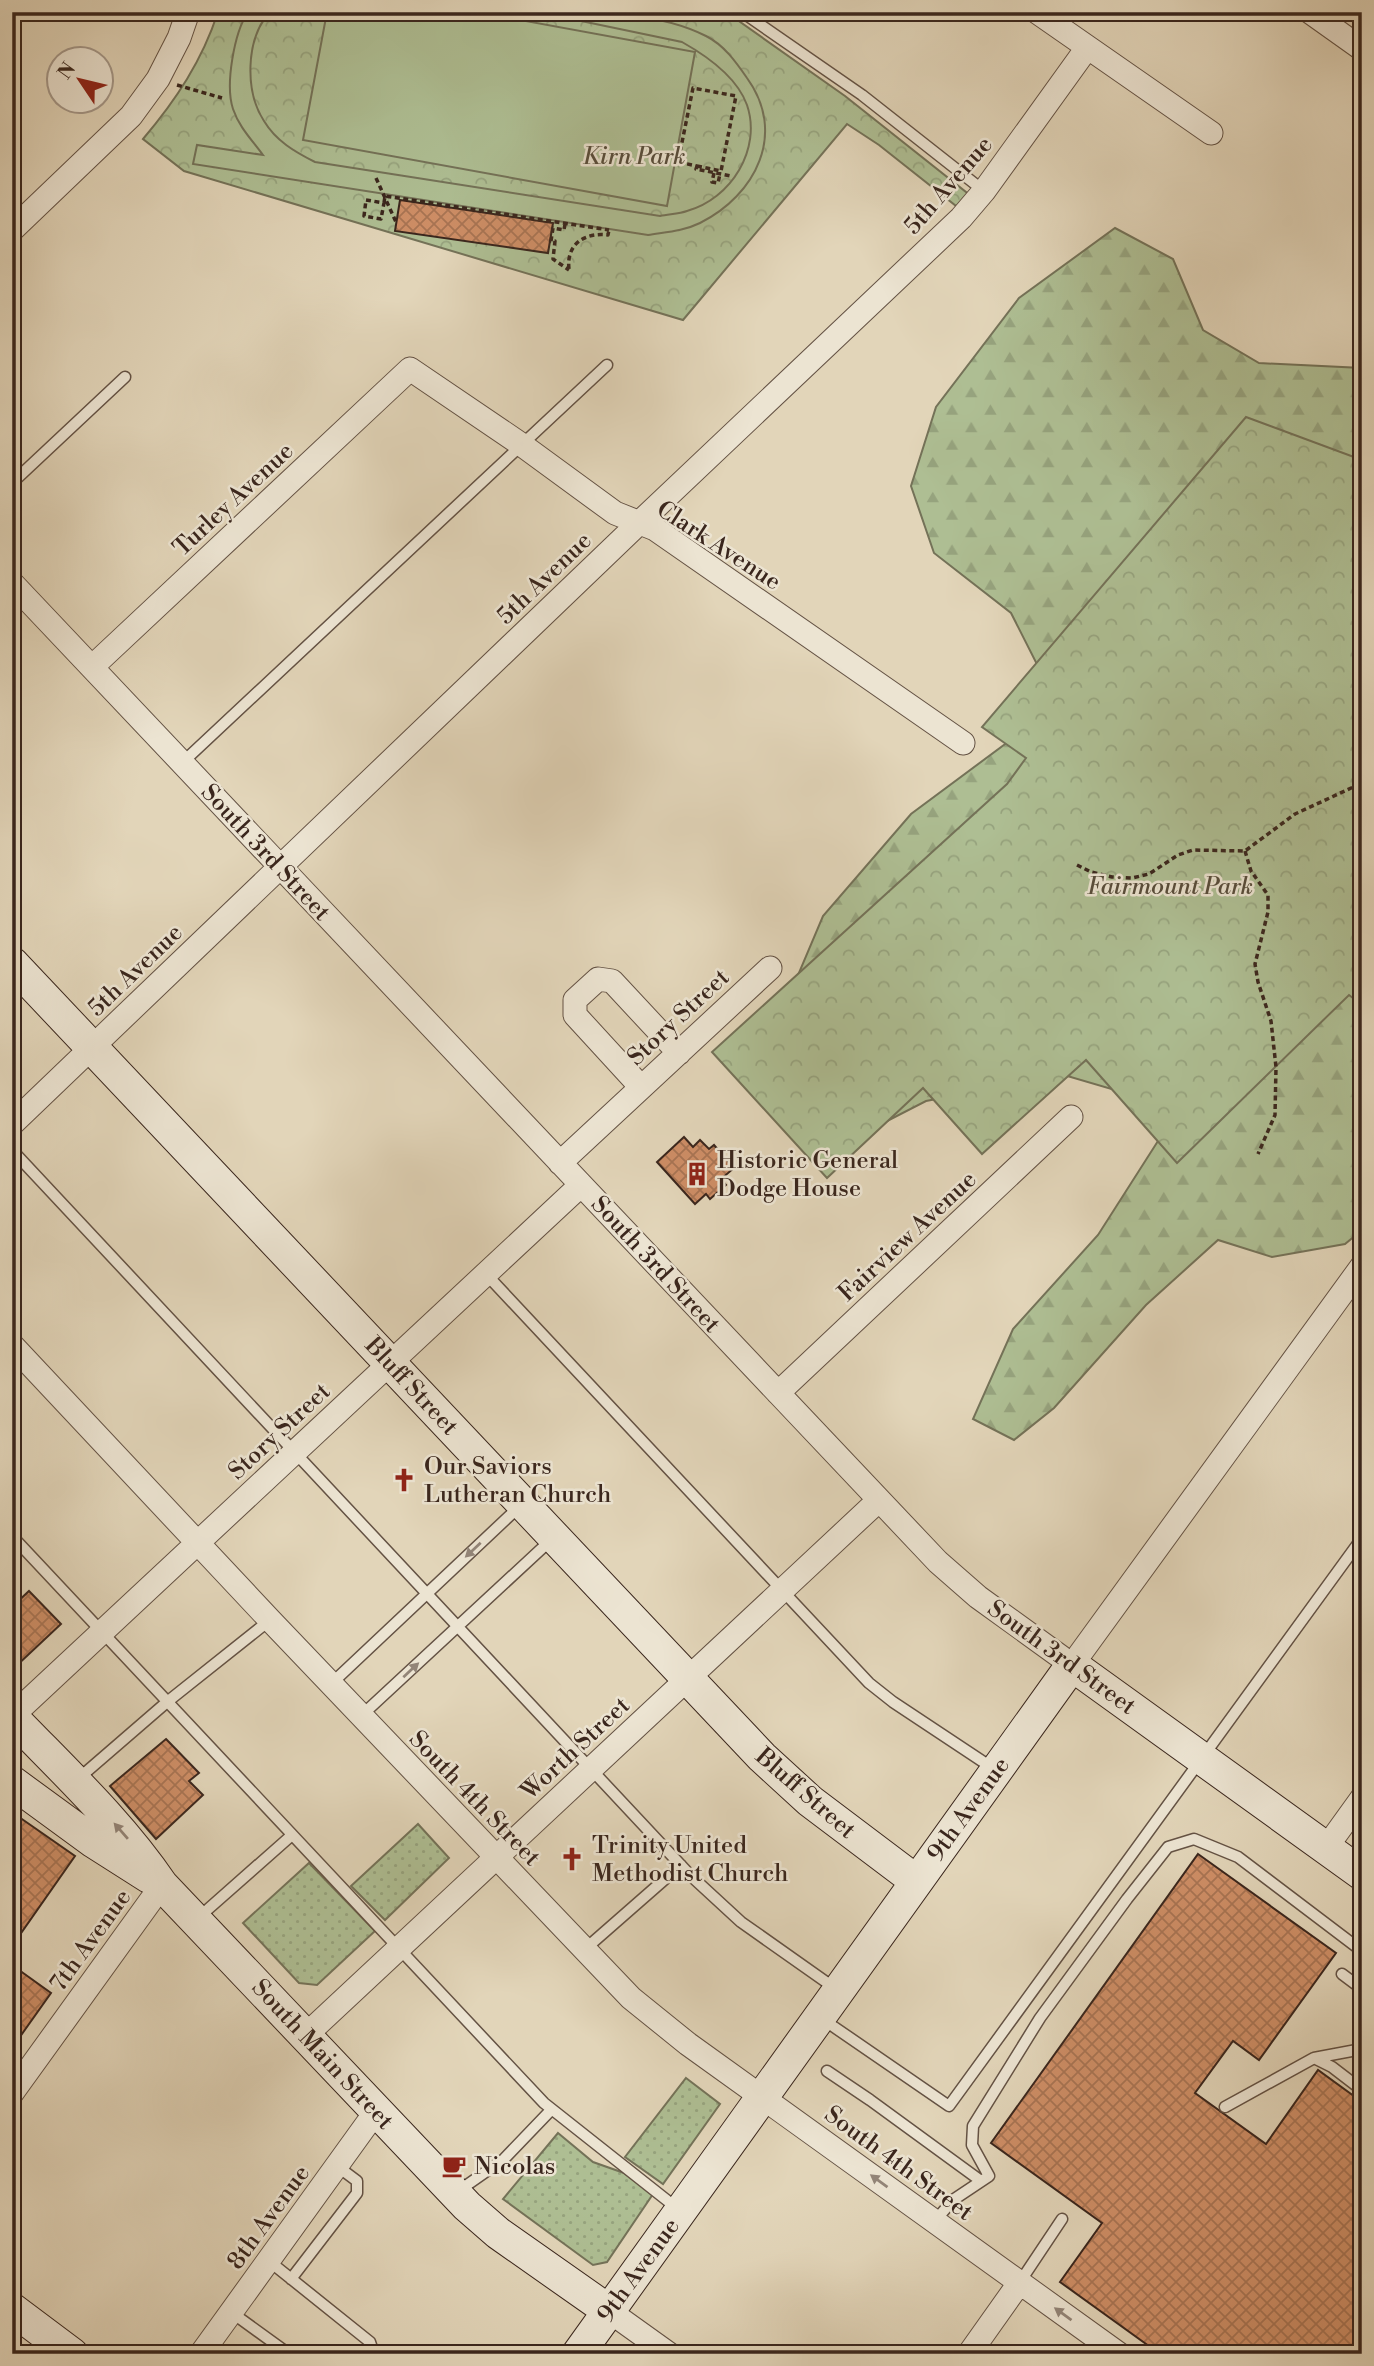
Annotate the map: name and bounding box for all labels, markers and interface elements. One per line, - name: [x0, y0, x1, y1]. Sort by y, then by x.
- north arrow: [46, 46, 116, 116]
- text: N: [53, 58, 81, 84]
- street label: 5th Avenue: [898, 130, 1000, 241]
- park label: Kirn Park: [582, 142, 686, 172]
- street label: Turley Avenue: [167, 436, 300, 563]
- street label: Clark Avenue: [651, 494, 786, 597]
- street label: 5th Avenue: [491, 526, 598, 631]
- street label: South 3rd Street: [194, 778, 337, 928]
- park label: Fairmount Park: [1087, 872, 1253, 902]
- street label: 5th Avenue: [82, 918, 189, 1023]
- street label: Story Street: [621, 963, 736, 1073]
- place label: Historic General Dodge House: [717, 1146, 898, 1204]
- building icon: Historic General Dodge House: [683, 1160, 711, 1188]
- street label: Fairview Avenue: [832, 1165, 983, 1308]
- street label: South 3rd Street: [584, 1190, 727, 1340]
- street label: Bluff Street: [358, 1331, 465, 1442]
- street label: Story Street: [222, 1377, 337, 1487]
- place label: Our Saviors Lutheran Church: [424, 1452, 611, 1510]
- church icon: Our Saviors Lutheran Church: [390, 1466, 418, 1494]
- one-way arrow: [465, 1542, 482, 1558]
- street label: South 3rd Street: [981, 1594, 1142, 1722]
- one-way arrow: [402, 1662, 420, 1678]
- street label: Worth Street: [514, 1690, 637, 1807]
- street label: South 4th Street: [402, 1725, 547, 1873]
- street label: Bluff Street: [748, 1741, 862, 1846]
- street label: 9th Avenue: [921, 1752, 1017, 1868]
- one-way arrow: [113, 1822, 129, 1840]
- place label: Trinity United Methodist Church: [592, 1831, 788, 1889]
- church icon: Trinity United Methodist Church: [558, 1845, 586, 1873]
- street label: 7th Avenue: [44, 1884, 138, 1998]
- street label: South Main Street: [245, 1973, 400, 2136]
- street label: South 4th Street: [818, 2100, 979, 2228]
- cafe icon: Nicolas: [440, 2152, 468, 2180]
- place label: Nicolas: [474, 2152, 555, 2182]
- street label: 8th Avenue: [221, 2159, 317, 2276]
- one-way arrow: [870, 2174, 888, 2188]
- street label: 9th Avenue: [591, 2213, 687, 2329]
- one-way arrow: [1054, 2307, 1072, 2321]

